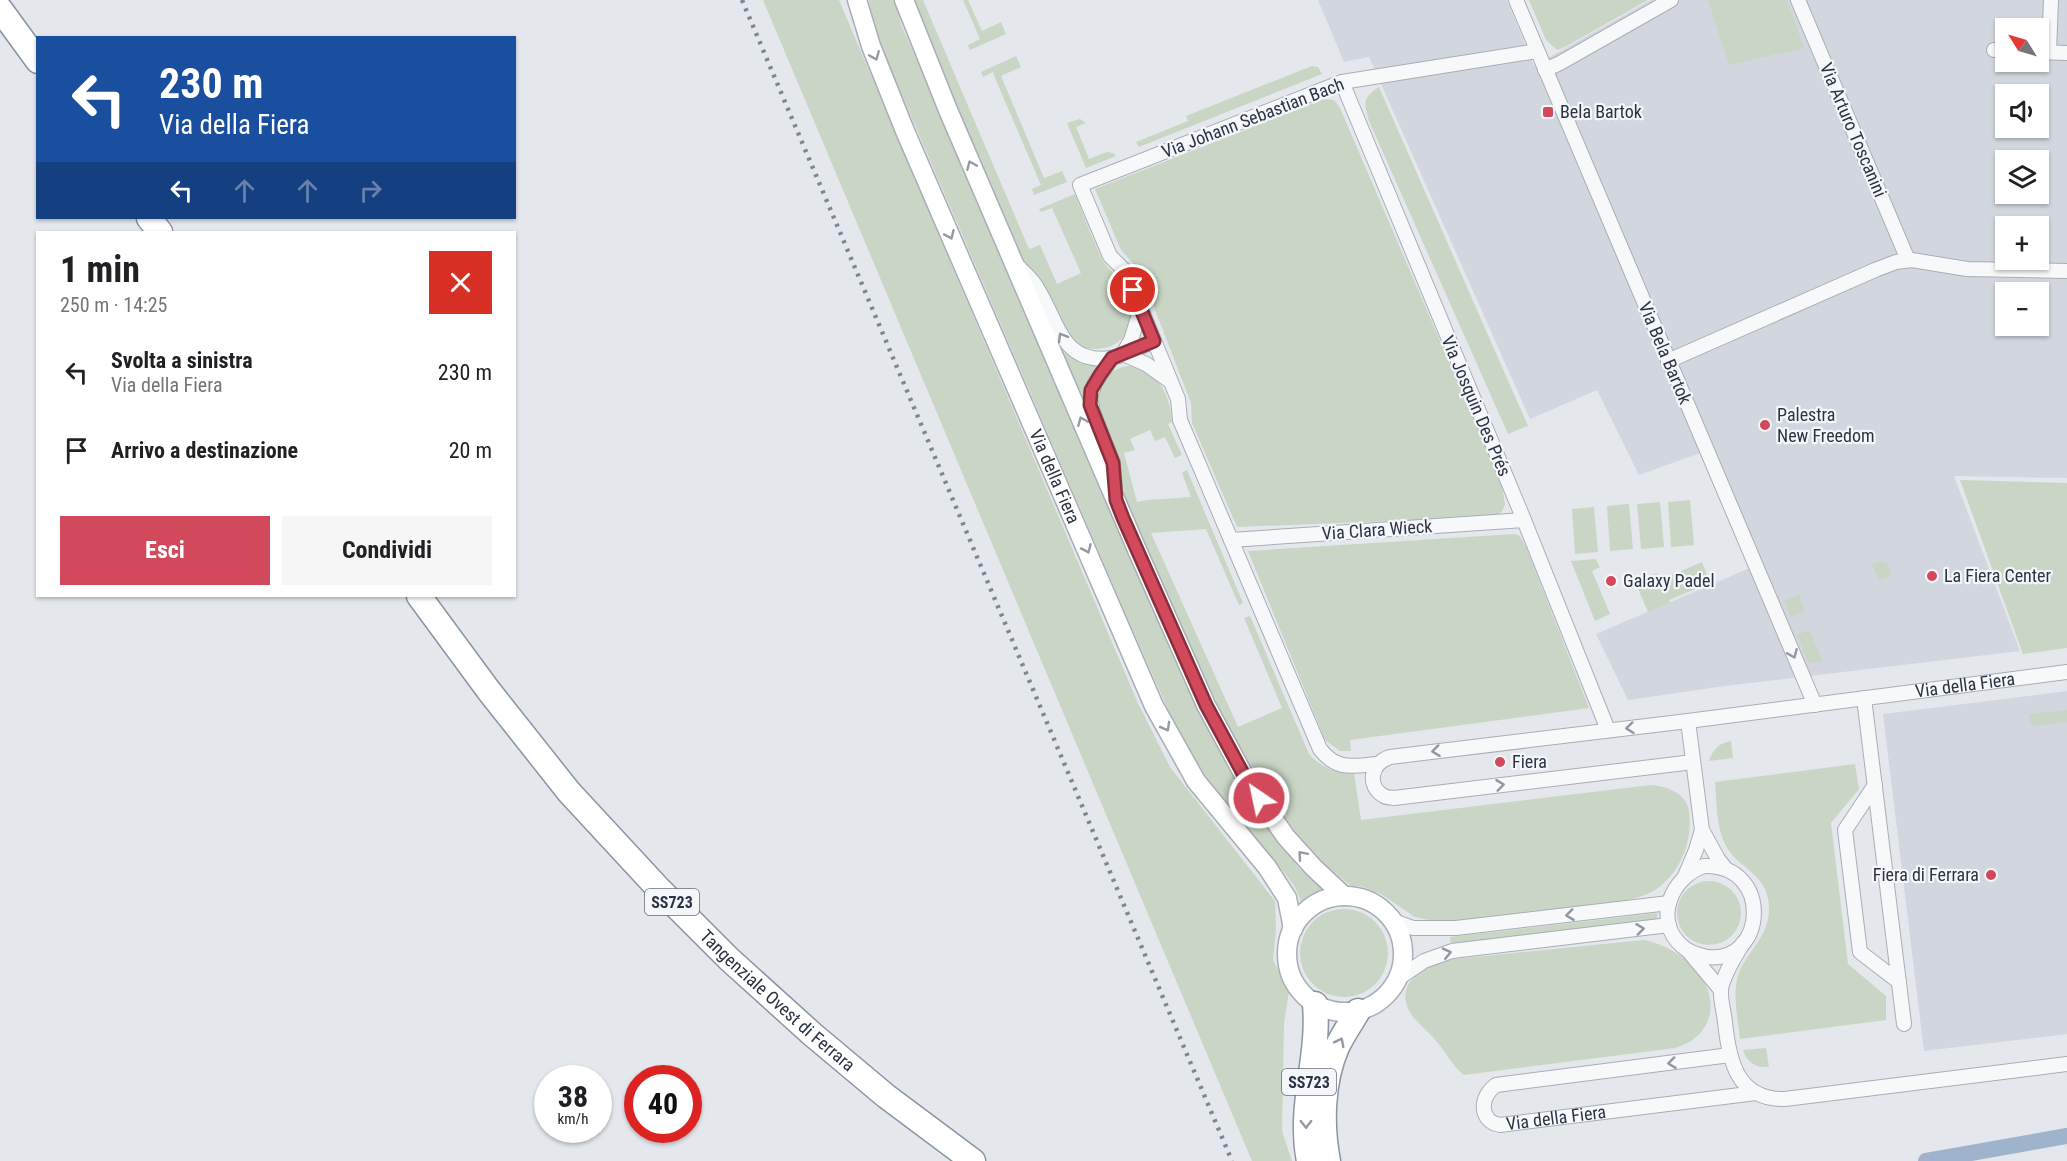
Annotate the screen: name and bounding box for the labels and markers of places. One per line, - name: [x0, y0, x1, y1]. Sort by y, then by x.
- place label: Bela Bartok: [1560, 101, 1642, 122]
- marker: Bela Bartok: [1541, 105, 1555, 119]
- pin: [1107, 264, 1158, 315]
- place label: Palestra New Freedom: [1777, 404, 1875, 446]
- marker: Palestra New Freedom: [1758, 418, 1772, 432]
- place label: La Fiera Center: [1944, 565, 2052, 586]
- marker: La Fiera Center: [1925, 569, 1939, 583]
- place label: Galaxy Padel: [1623, 570, 1715, 591]
- marker: Galaxy Padel: [1604, 574, 1618, 588]
- place label: Fiera: [1512, 751, 1547, 772]
- marker: Fiera: [1493, 755, 1507, 769]
- place label: Fiera di Ferrara: [1873, 864, 1979, 885]
- marker: Fiera di Ferrara: [1984, 868, 1998, 882]

